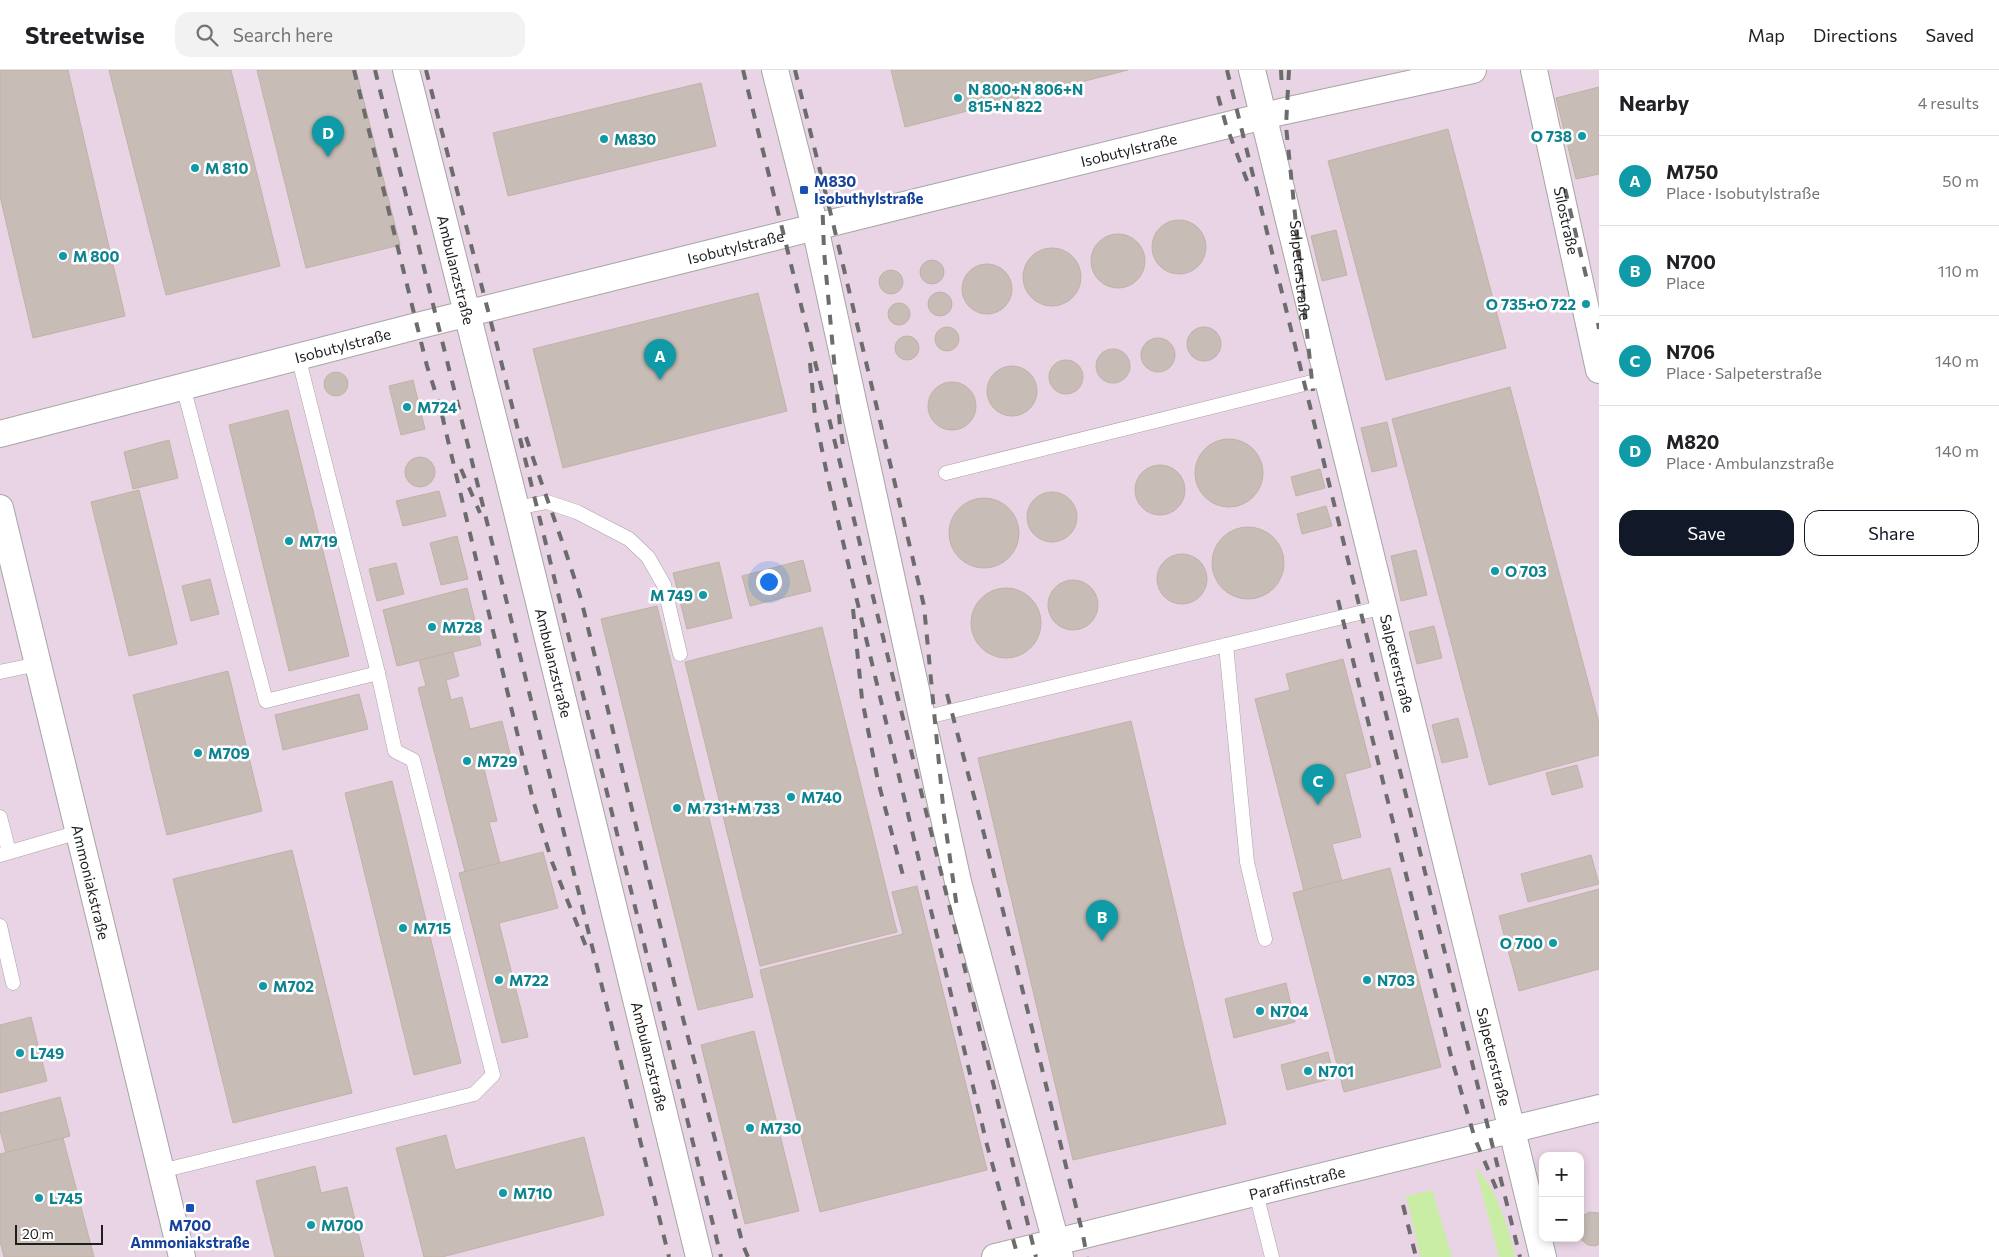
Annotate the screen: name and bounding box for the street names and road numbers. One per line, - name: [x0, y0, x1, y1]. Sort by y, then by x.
- street label: Isobutylstraße: [1079, 129, 1179, 170]
- street label: Silostraße: [1551, 185, 1583, 256]
- street label: Ambulanzstraße: [434, 213, 479, 326]
- street label: Salpeterstraße: [1287, 219, 1315, 321]
- street label: Isobutylstraße: [686, 226, 786, 267]
- street label: Isobutylstraße: [293, 324, 393, 366]
- street label: Ambulanzstraße: [532, 606, 576, 720]
- street label: Salpeterstraße: [1377, 612, 1418, 714]
- street label: Ammoniakstraße: [68, 823, 114, 941]
- street label: Ambulanzstraße: [628, 1000, 672, 1113]
- street label: Salpeterstraße: [1473, 1006, 1515, 1108]
- street label: Paraffinstraße: [1247, 1162, 1347, 1203]

